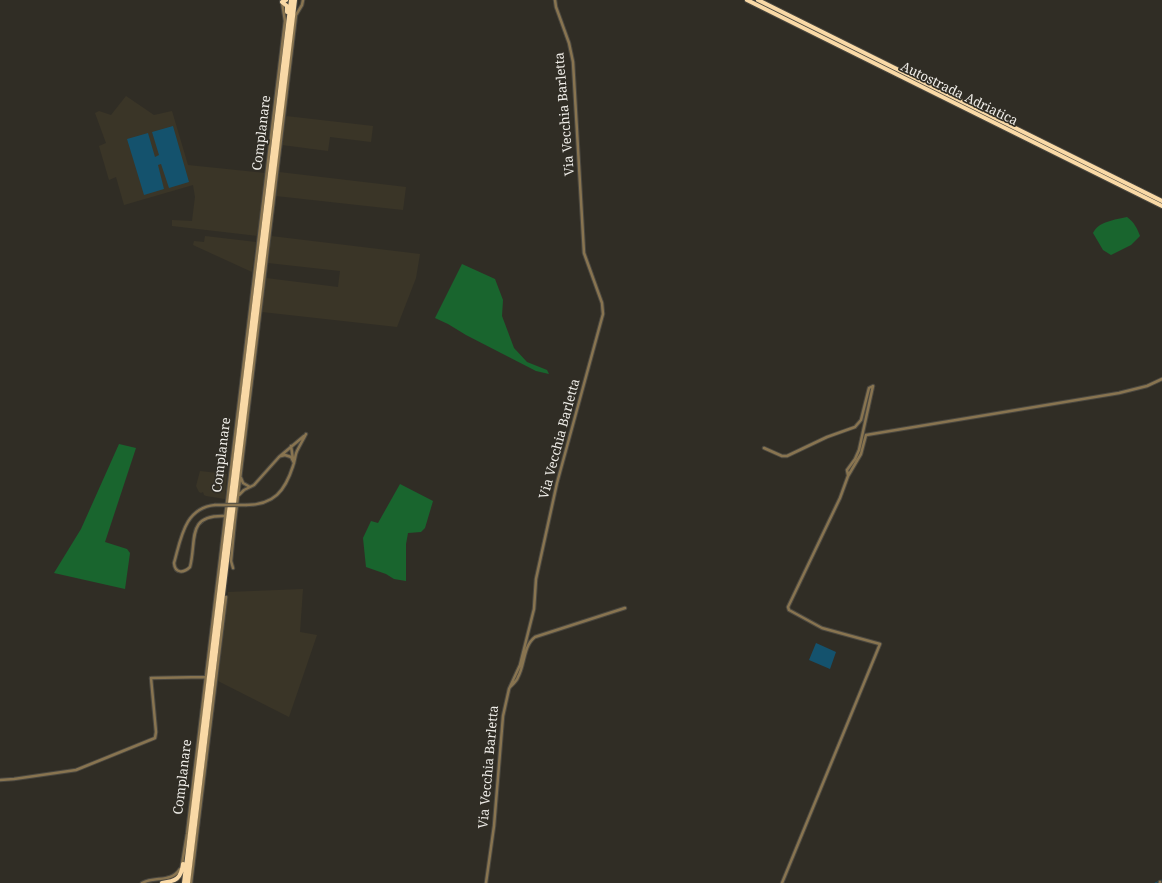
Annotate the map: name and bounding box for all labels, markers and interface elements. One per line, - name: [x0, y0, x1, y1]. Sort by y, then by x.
- street label: Via Vecchia Barletta: [552, 52, 578, 176]
- street label: Autostrada Adriatica: [898, 59, 1020, 129]
- street label: Complanare: [250, 94, 274, 172]
- street label: Via Vecchia Barletta: [536, 377, 584, 501]
- street label: Complanare: [210, 416, 234, 494]
- street label: Via Vecchia Barletta: [476, 705, 502, 829]
- street label: Complanare: [171, 738, 195, 816]

